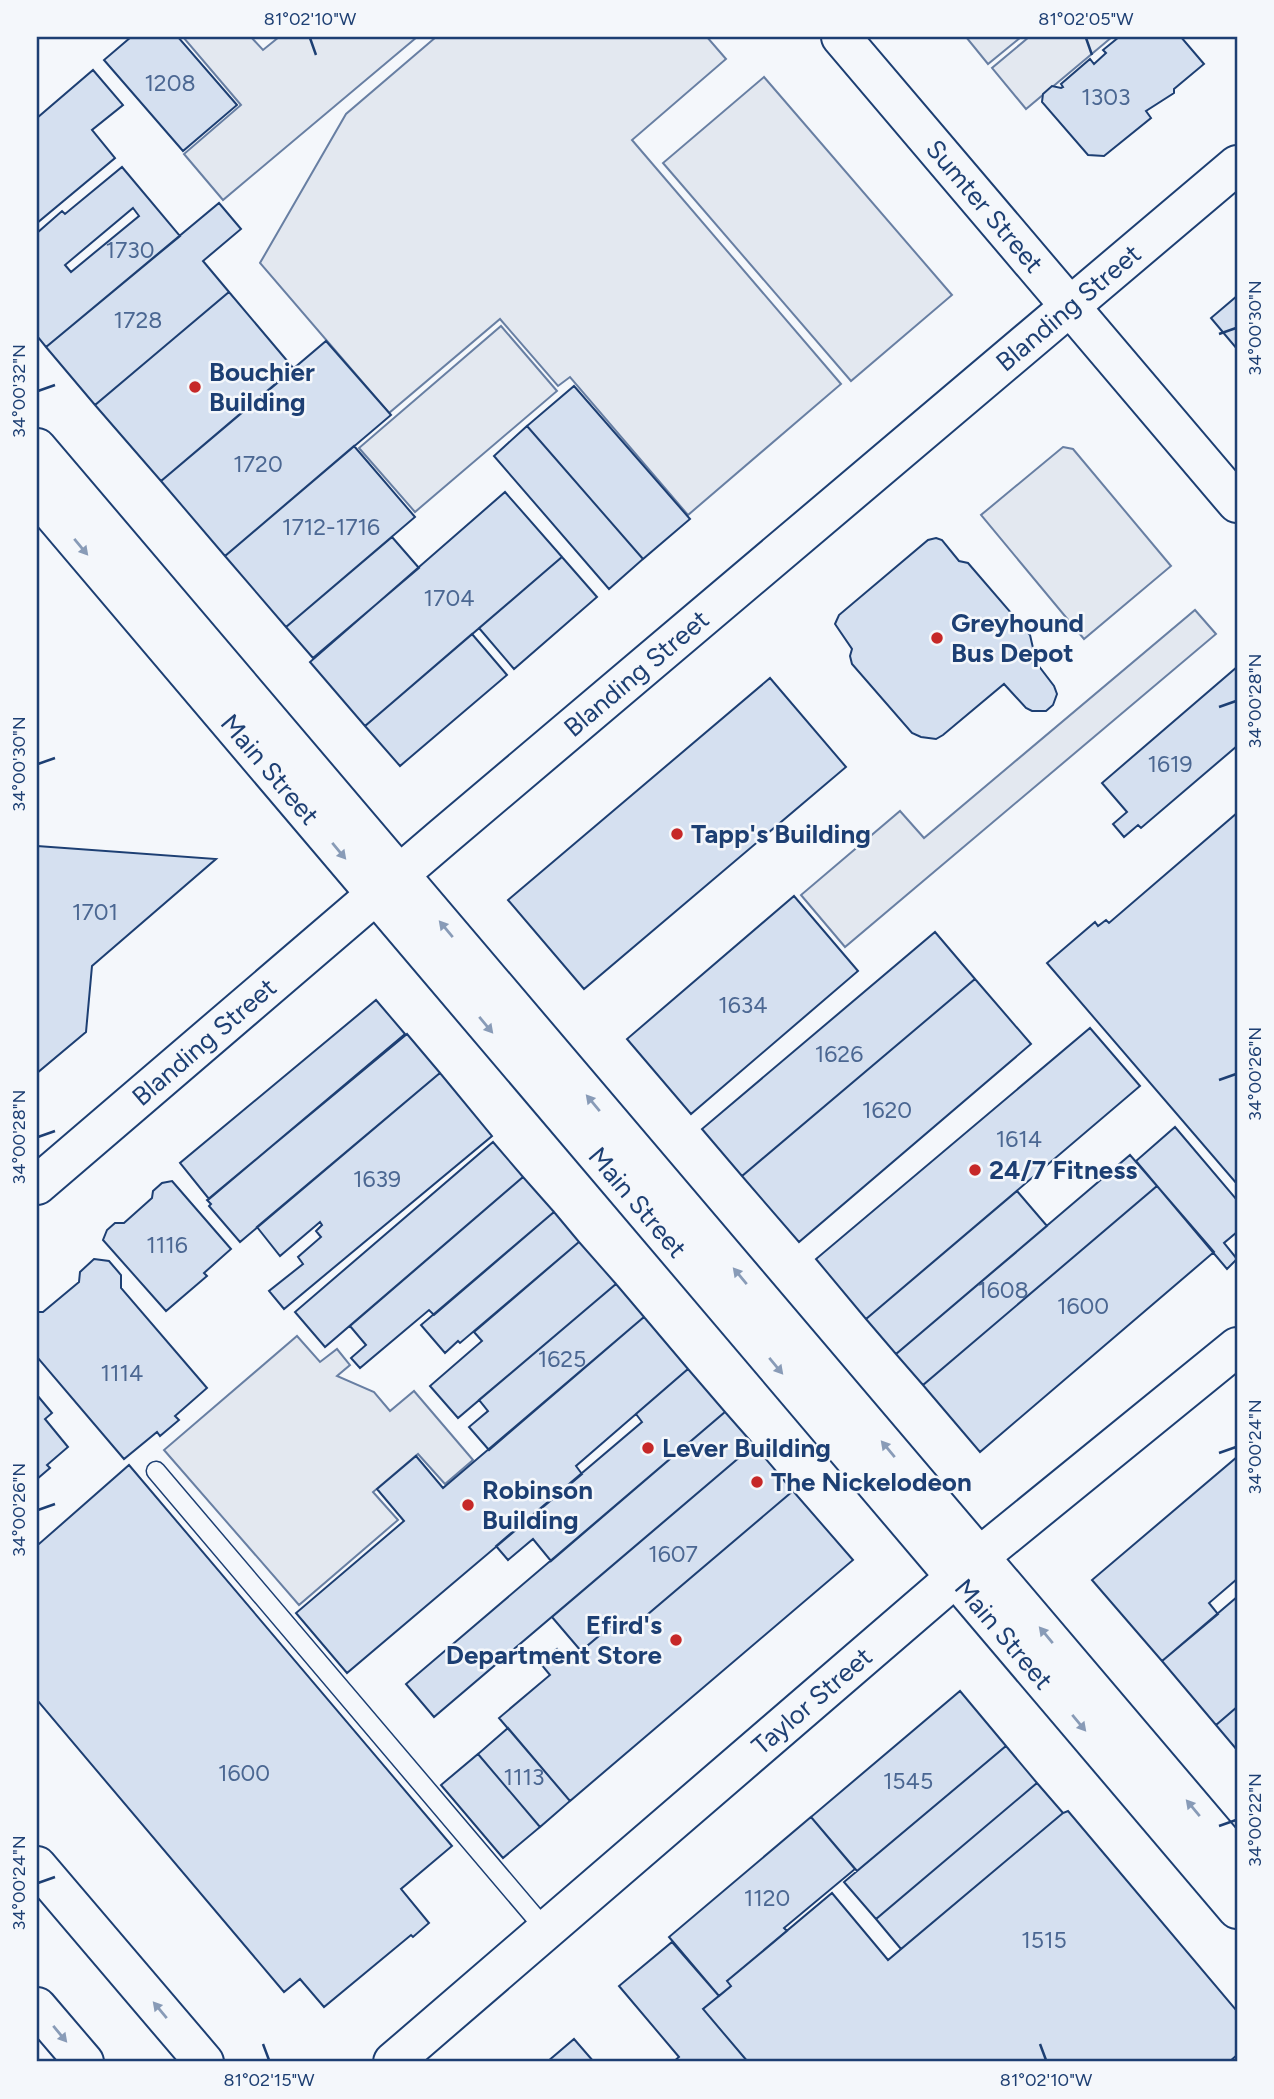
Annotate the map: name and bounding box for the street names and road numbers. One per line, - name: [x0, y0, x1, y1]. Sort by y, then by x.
- street label: Sumter Street: [919, 133, 1050, 279]
- street label: Blanding Street: [989, 237, 1147, 378]
- street label: Blanding Street: [557, 603, 715, 744]
- street label: Main Street: [214, 708, 326, 831]
- street label: Blanding Street: [125, 971, 283, 1112]
- street label: Main Street: [582, 1141, 693, 1265]
- street label: Main Street: [948, 1572, 1060, 1696]
- street label: Taylor Street: [745, 1640, 879, 1762]

